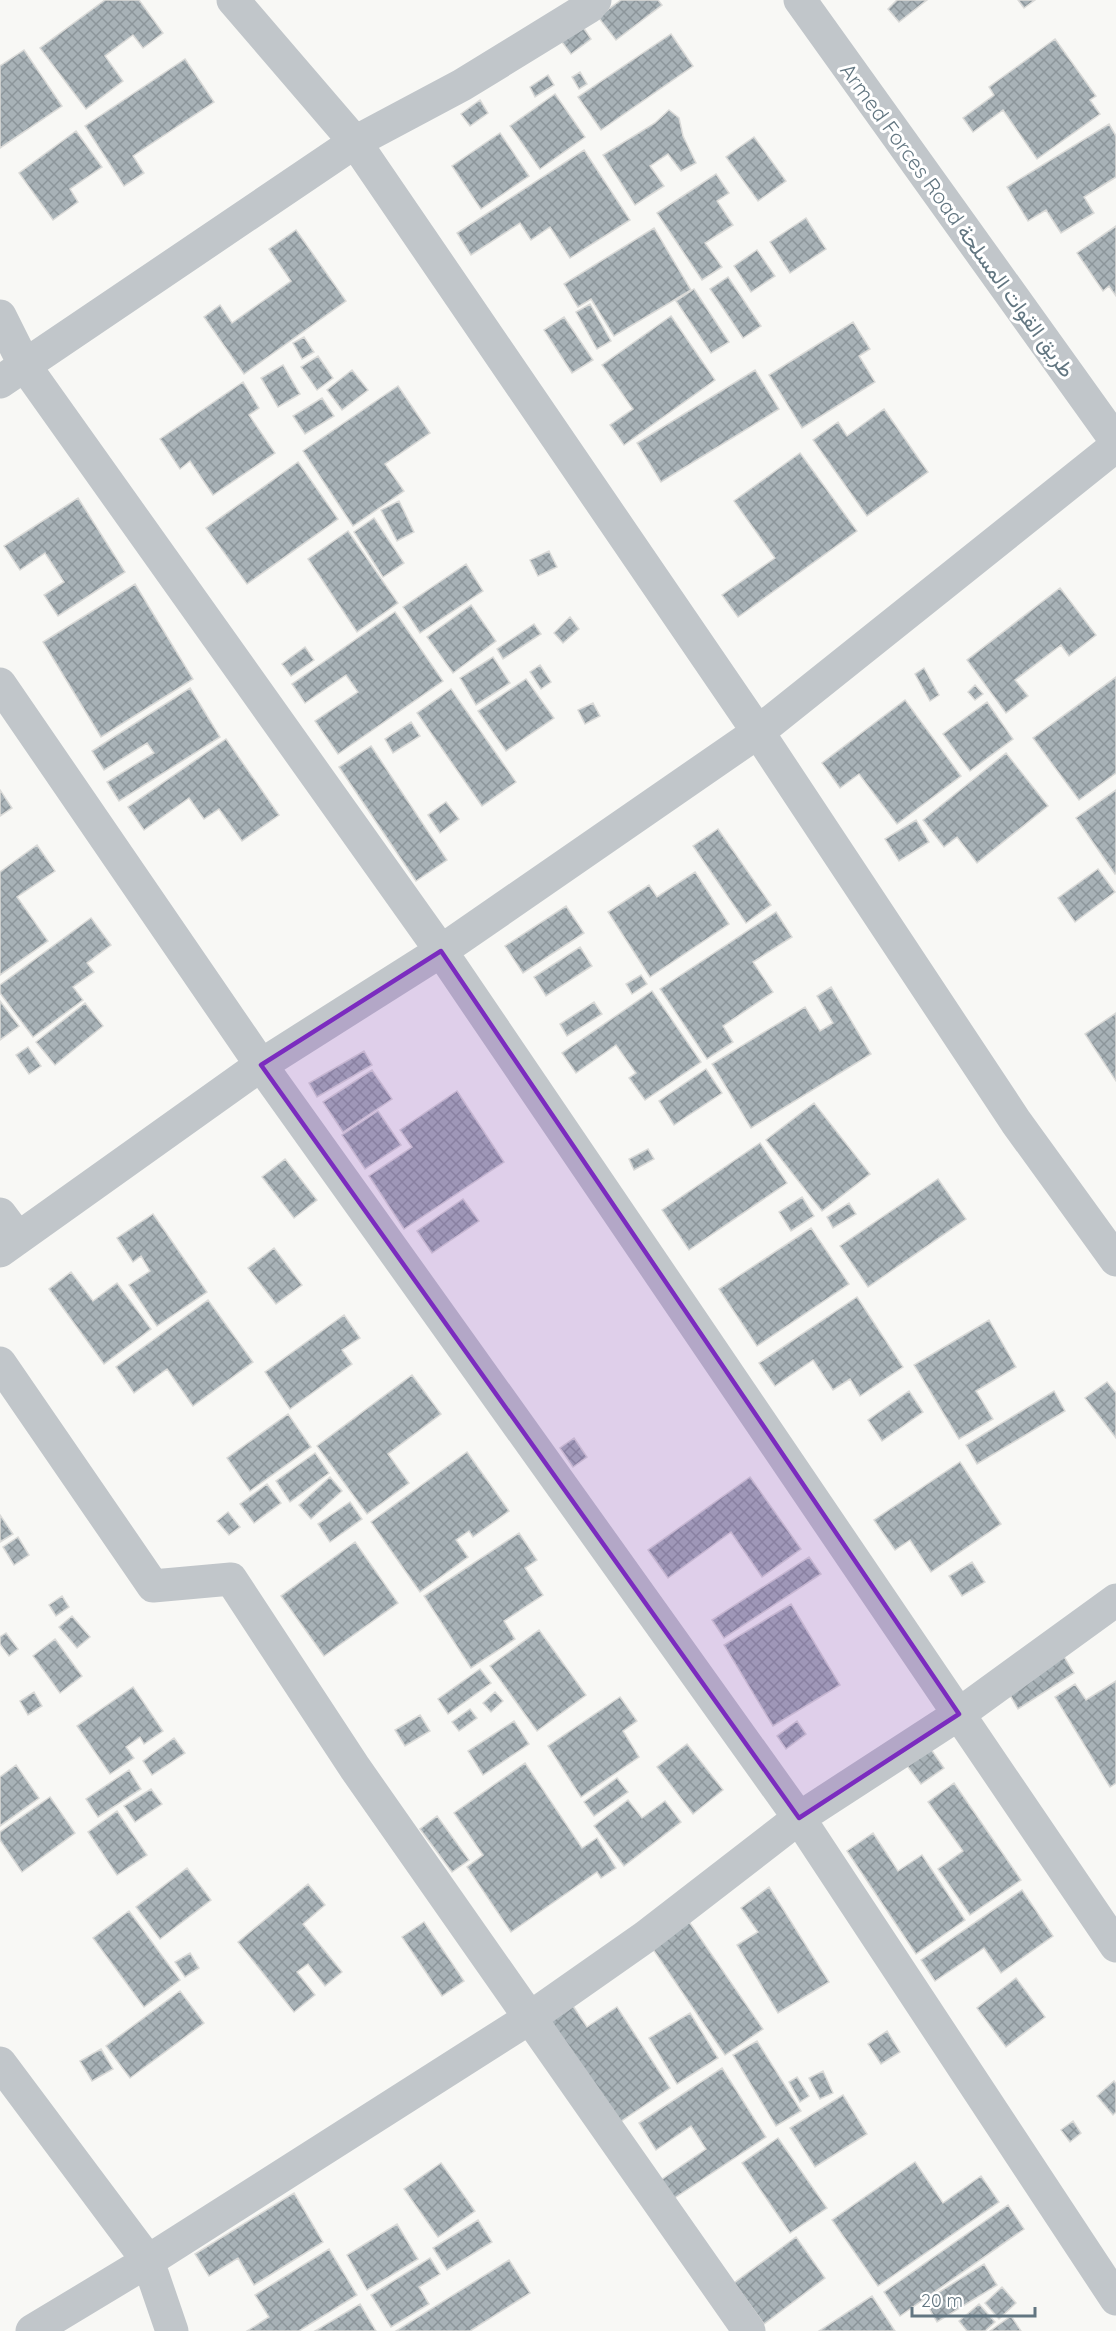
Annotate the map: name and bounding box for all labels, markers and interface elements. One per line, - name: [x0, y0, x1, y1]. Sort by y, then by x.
- street label: Armed Forces Road طريق القوات المسلحة: [834, 58, 1081, 383]
- scale bar: [912, 2280, 1035, 2318]
- text: 20 m: [921, 2289, 963, 2312]

